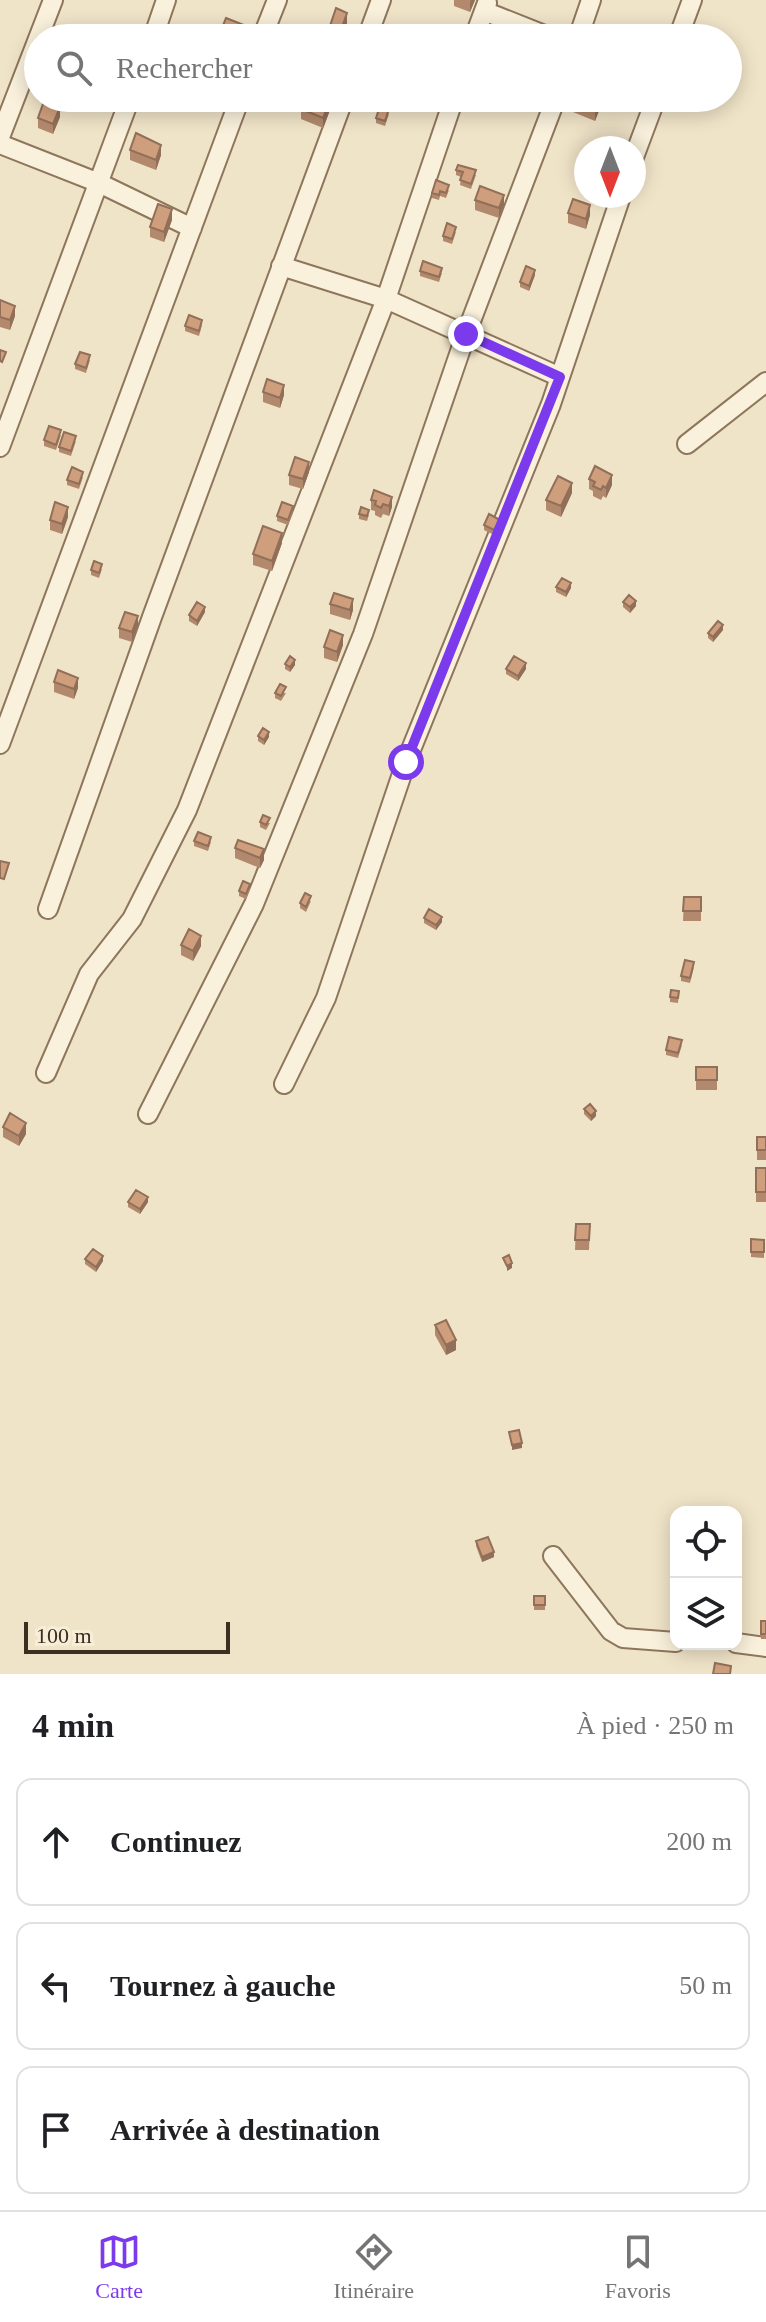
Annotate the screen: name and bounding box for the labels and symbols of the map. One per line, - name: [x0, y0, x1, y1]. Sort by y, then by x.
- north arrow: [574, 136, 646, 208]
- route end: [448, 316, 484, 352]
- route start: [388, 744, 424, 780]
- scale bar: [24, 1618, 230, 1654]

